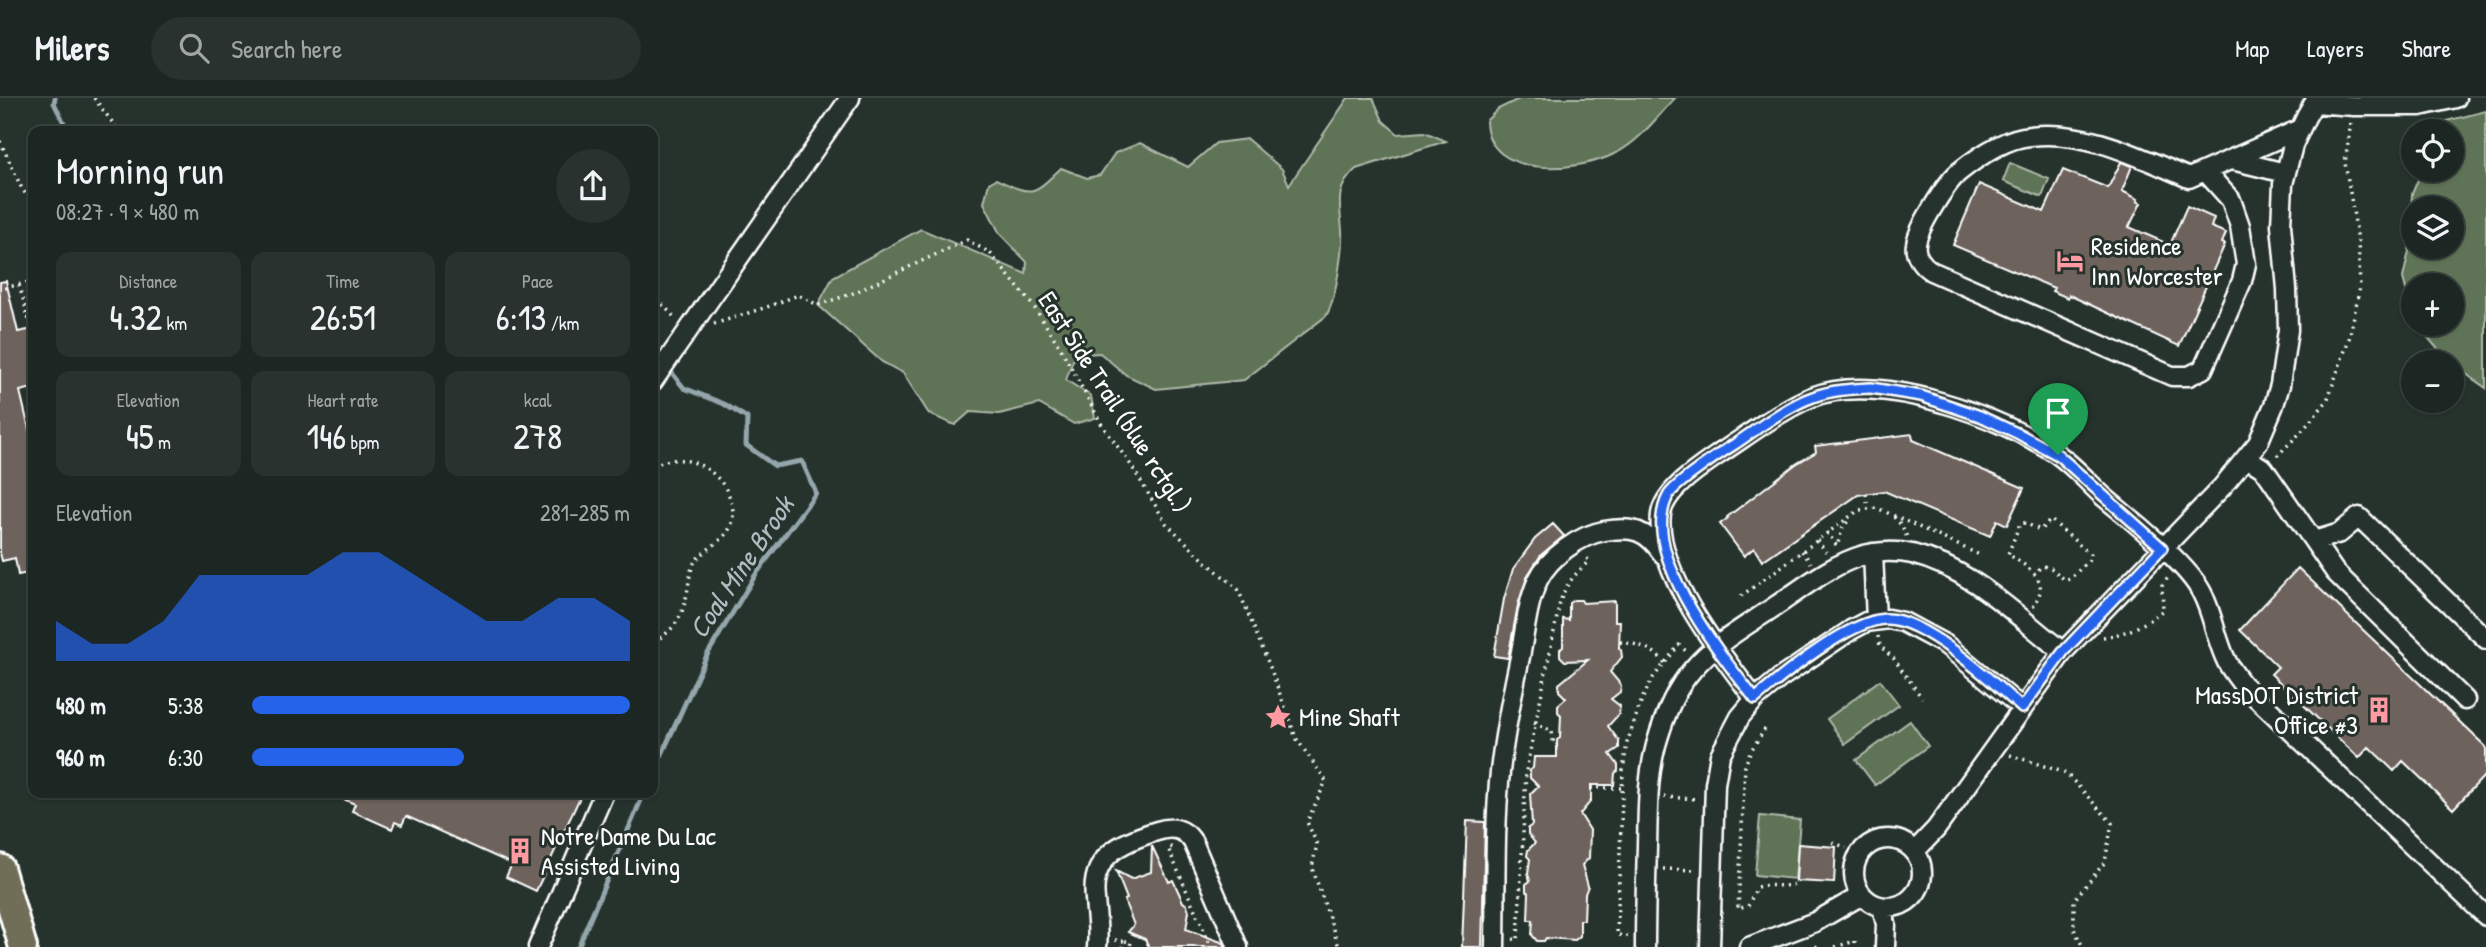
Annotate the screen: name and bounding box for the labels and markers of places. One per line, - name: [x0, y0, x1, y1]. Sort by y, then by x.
- place label: Residence Inn Worcester: [2091, 228, 2223, 293]
- hotel icon: Residence Inn Worcester: [2055, 246, 2085, 276]
- pin: [2028, 383, 2088, 455]
- place label: MassDOT District Office #3: [2195, 677, 2359, 742]
- building icon: MassDOT District Office #3: [2364, 695, 2394, 725]
- place label: Mine Shaft: [1299, 699, 1401, 734]
- place icon: Mine Shaft: [1263, 702, 1293, 732]
- place label: Notre Dame Du Lac Assisted Living: [541, 818, 716, 883]
- building icon: Notre Dame Du Lac Assisted Living: [505, 836, 535, 866]

